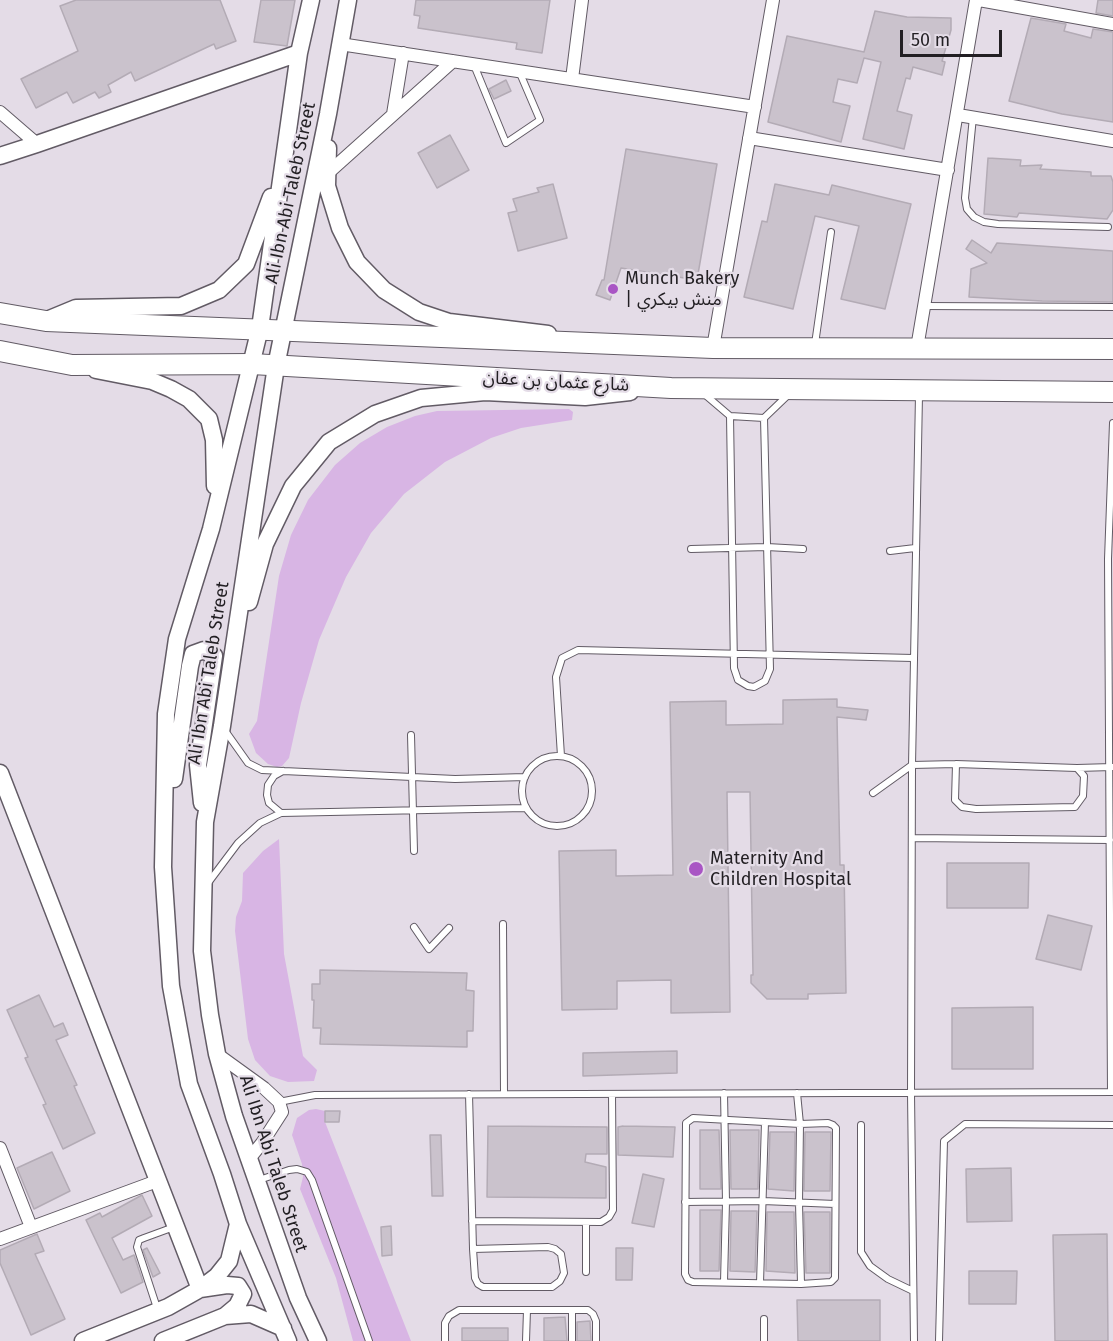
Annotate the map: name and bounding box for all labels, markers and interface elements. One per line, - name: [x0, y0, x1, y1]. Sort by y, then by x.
- scale bar: [903, 18, 1005, 56]
- text: 50 m: [911, 29, 950, 51]
- street label: Ali Ibn Abi Taleb Street: [261, 100, 321, 286]
- place label: Munch Bakery | منش بيكري: [625, 268, 739, 310]
- marker: Munch Bakery | منش بيكري: [606, 282, 620, 296]
- street label: شارع عثمان بن عفان: [482, 367, 630, 397]
- street label: Ali Ibn Abi Taleb Street: [184, 580, 234, 766]
- place label: Maternity And Children Hospital: [710, 848, 851, 890]
- marker: Maternity And Children Hospital: [687, 860, 705, 878]
- street label: Ali Ibn Abi Taleb Street: [234, 1073, 312, 1255]

